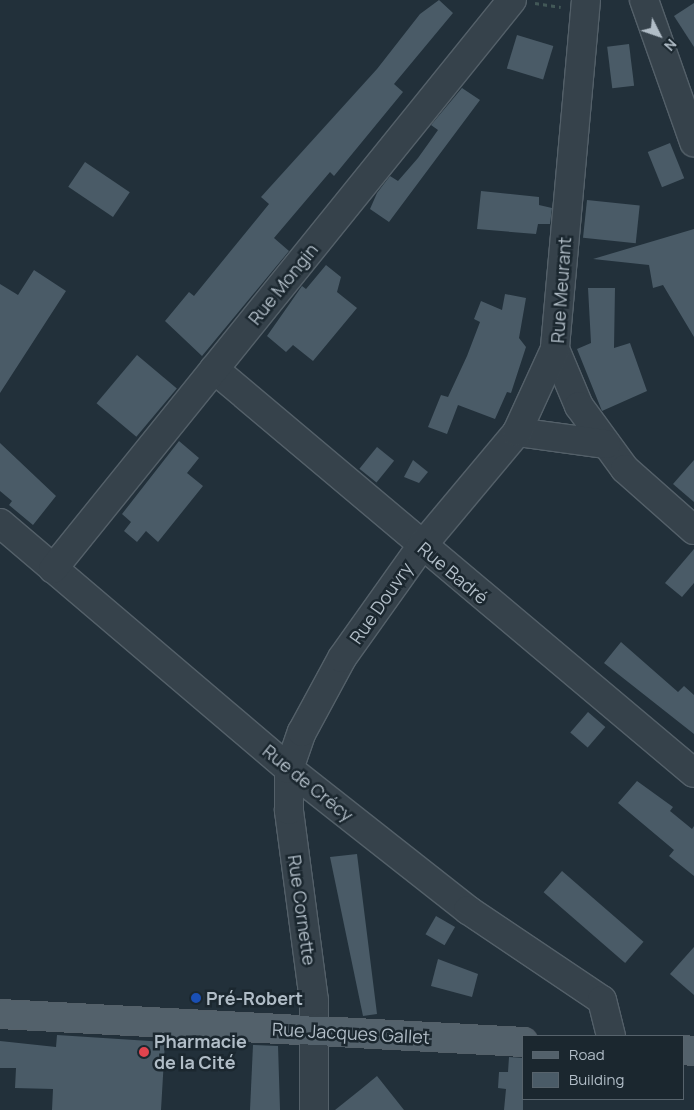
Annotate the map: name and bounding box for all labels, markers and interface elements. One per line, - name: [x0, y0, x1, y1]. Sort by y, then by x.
- north arrow: [634, 10, 684, 60]
- text: N: [660, 35, 681, 55]
- street label: Rue Meurant: [547, 236, 575, 344]
- street label: Rue Mongin: [244, 239, 322, 329]
- street label: Rue Badré: [414, 537, 492, 609]
- street label: Rue Douvry: [345, 558, 417, 648]
- street label: Rue de Crécy: [258, 740, 358, 826]
- street label: Rue Cornette: [284, 853, 320, 967]
- place label: Pré-Robert: [206, 987, 303, 1009]
- marker: Pré-Robert: [190, 992, 202, 1004]
- street label: Rue Jacques Gallet: [271, 1018, 431, 1048]
- place label: Pharmacie de la Cité: [154, 1031, 247, 1074]
- legend: [522, 1035, 684, 1100]
- text: Road: [569, 1044, 605, 1065]
- marker: Pharmacie de la Cité: [138, 1046, 150, 1058]
- text: Building: [569, 1069, 624, 1090]

